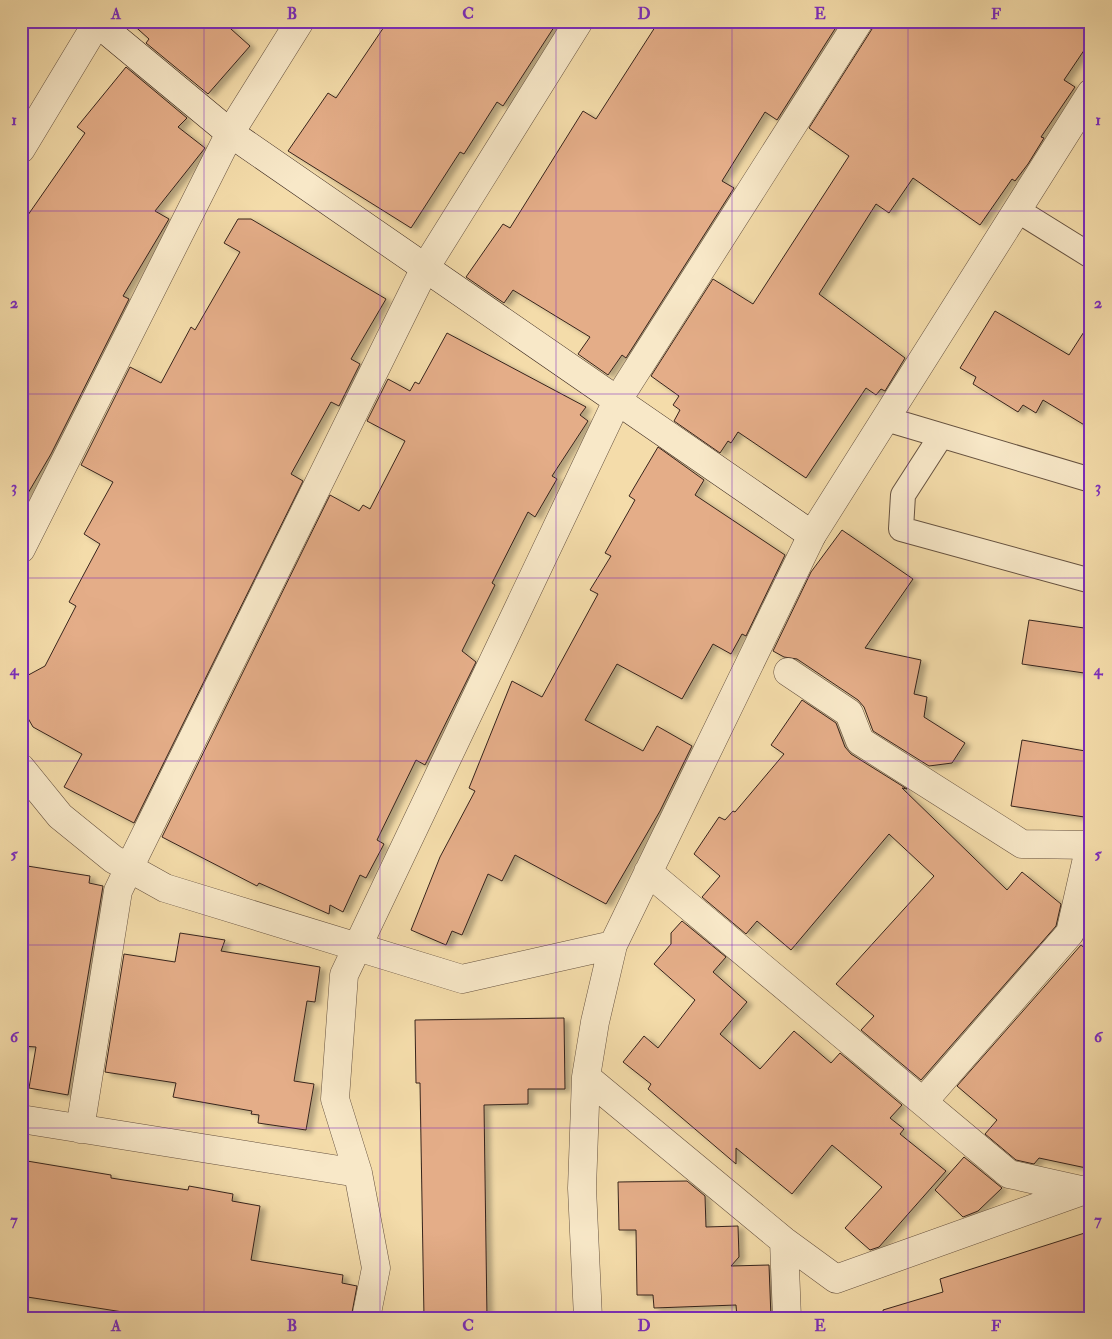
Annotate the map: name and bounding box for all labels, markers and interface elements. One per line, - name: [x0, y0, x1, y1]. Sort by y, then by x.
- text: A: [110, 4, 122, 24]
- text: B: [287, 4, 297, 24]
- text: C: [462, 4, 474, 24]
- text: D: [637, 4, 651, 24]
- text: E: [814, 4, 826, 24]
- text: F: [991, 4, 1001, 24]
- text: 1: [11, 110, 17, 130]
- text: 1: [1095, 110, 1101, 130]
- text: 2: [10, 293, 18, 313]
- text: 2: [1094, 293, 1102, 313]
- text: 3: [11, 477, 17, 497]
- text: 3: [1095, 477, 1101, 497]
- text: 4: [9, 660, 20, 680]
- text: 4: [1093, 660, 1104, 680]
- text: 5: [10, 844, 18, 864]
- text: 5: [1094, 844, 1102, 864]
- text: 6: [10, 1027, 20, 1047]
- text: 6: [1094, 1027, 1104, 1047]
- text: 7: [10, 1210, 18, 1230]
- text: 7: [1094, 1210, 1102, 1230]
- text: A: [110, 1316, 122, 1336]
- text: B: [287, 1316, 297, 1336]
- text: C: [462, 1316, 474, 1336]
- text: D: [637, 1316, 651, 1336]
- text: E: [814, 1316, 826, 1336]
- text: F: [991, 1316, 1001, 1336]

